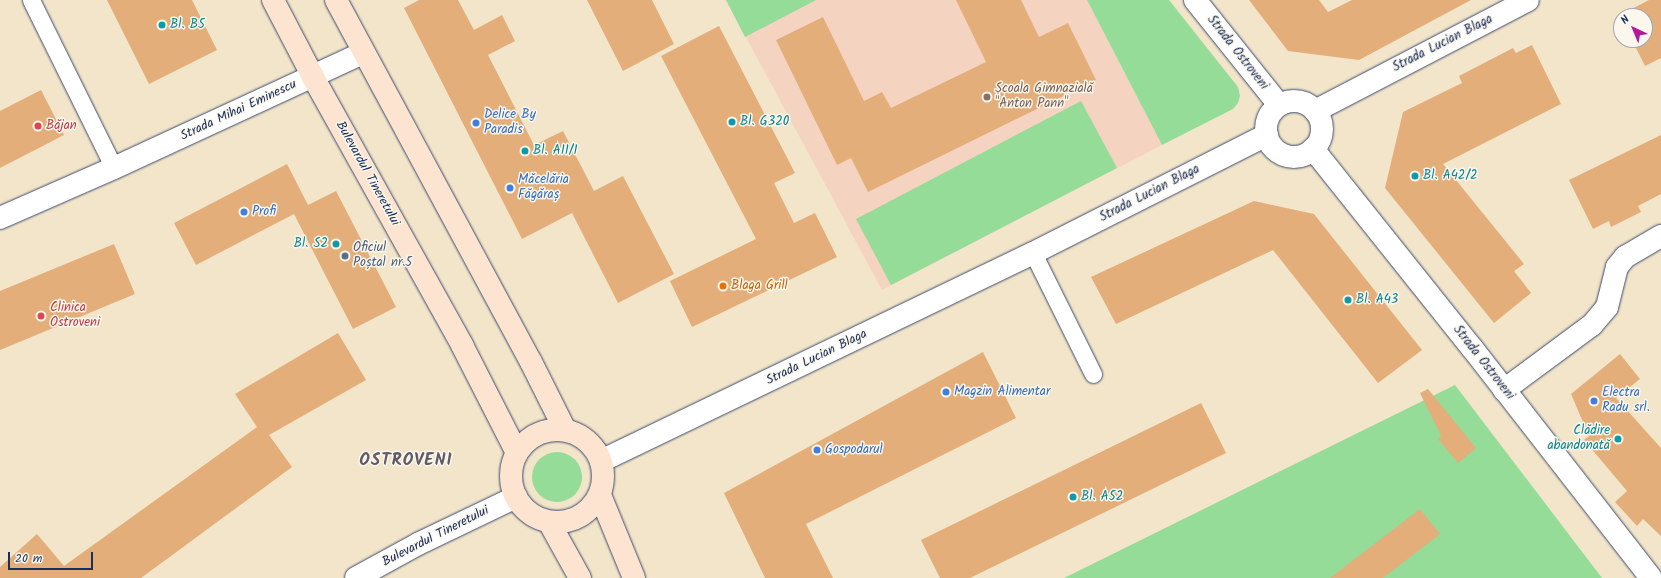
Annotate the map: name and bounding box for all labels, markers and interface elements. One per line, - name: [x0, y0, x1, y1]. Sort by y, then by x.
- north arrow: [1613, 8, 1653, 48]
- text: N: [1617, 11, 1634, 29]
- street label: Strada Lucian Blaga: [1390, 12, 1496, 76]
- street label: Strada Ostroveni: [1203, 13, 1271, 93]
- place label: Bl. B5: [170, 17, 205, 33]
- marker: Bl. B5: [157, 20, 167, 30]
- street label: Strada Mihai Eminescu: [178, 77, 300, 145]
- place label: Școala Gimnazială "Anton Pann": [995, 82, 1093, 113]
- marker: Școala Gimnazială "Anton Pann": [982, 92, 992, 102]
- place label: Delice By Paradis: [484, 108, 536, 139]
- place label: Bl. G320: [740, 114, 789, 130]
- marker: Bl. G320: [727, 117, 737, 127]
- place label: Băjan: [46, 118, 77, 134]
- marker: Delice By Paradis: [471, 118, 481, 128]
- street label: Bulevardul Tineretului: [332, 119, 402, 229]
- marker: Băjan: [33, 121, 43, 131]
- place label: Bl. A11/1: [533, 143, 578, 159]
- marker: Bl. A11/1: [520, 146, 530, 156]
- street label: Strada Lucian Blaga: [1097, 162, 1203, 226]
- place label: Bl. A42/2: [1423, 168, 1478, 184]
- marker: Bl. A42/2: [1410, 171, 1420, 181]
- place label: Măcelăria Făgăraș: [518, 173, 569, 204]
- marker: Măcelăria Făgăraș: [505, 183, 515, 193]
- place label: Profi: [252, 204, 276, 220]
- marker: Profi: [239, 207, 249, 217]
- place label: Bl. S2: [294, 236, 328, 252]
- marker: Bl. S2: [331, 239, 341, 249]
- place label: Oficiul Poștal nr.5: [353, 241, 412, 272]
- marker: Oficiul Poștal nr.5: [340, 251, 350, 261]
- place label: Blaga Grill: [731, 278, 788, 294]
- marker: Blaga Grill: [718, 281, 728, 291]
- place label: Bl. A43: [1356, 292, 1398, 308]
- marker: Bl. A43: [1343, 295, 1353, 305]
- place label: Clinica Ostroveni: [50, 301, 100, 332]
- marker: Clinica Ostroveni: [35, 310, 47, 322]
- street label: Strada Ostroveni: [1449, 323, 1517, 403]
- street label: Strada Lucian Blaga: [764, 327, 870, 389]
- place label: Magzin Alimentar: [954, 384, 1050, 400]
- place label: Electra Radu srl.: [1602, 386, 1650, 417]
- marker: Magzin Alimentar: [941, 387, 951, 397]
- marker: Electra Radu srl.: [1589, 396, 1599, 406]
- place label: Clădire abandonată: [1547, 424, 1610, 455]
- marker: Clădire abandonată: [1613, 434, 1623, 444]
- place label: Gospodarul: [825, 442, 883, 458]
- marker: Gospodarul: [812, 445, 822, 455]
- district label: OSTROVENI: [359, 451, 453, 471]
- place label: Bl. A52: [1081, 489, 1123, 505]
- marker: Bl. A52: [1068, 492, 1078, 502]
- street label: Bulevardul Tineretului: [380, 503, 492, 571]
- scale bar: [10, 544, 95, 570]
- text: 20 m: [15, 549, 42, 568]

